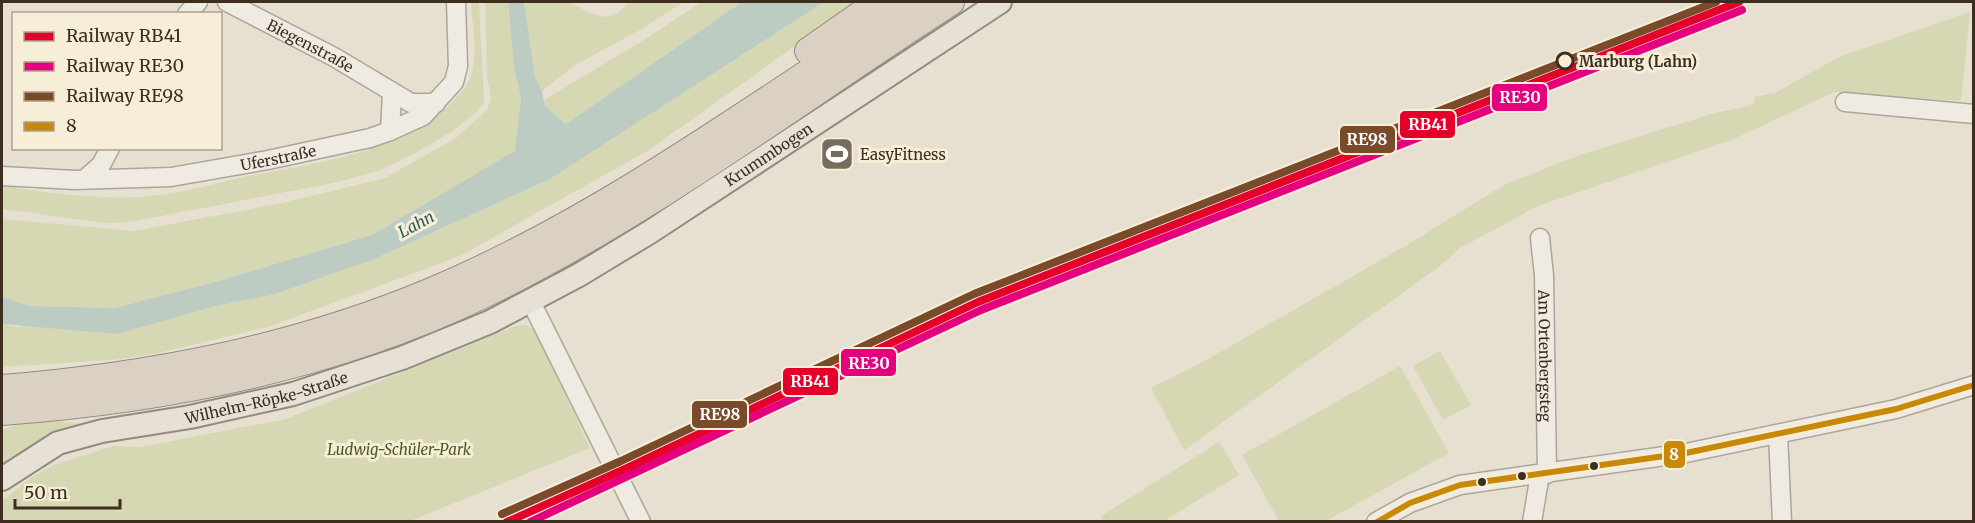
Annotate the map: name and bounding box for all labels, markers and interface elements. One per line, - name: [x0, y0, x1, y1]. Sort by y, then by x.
- legend: [12, 12, 222, 150]
- street label: Biegenstraße: [264, 15, 357, 76]
- text: Railway RB41: [66, 24, 182, 47]
- marker: Marburg (Lahn): [1556, 52, 1574, 70]
- place label: Marburg (Lahn): [1579, 52, 1697, 71]
- text: Railway RE30: [66, 54, 184, 77]
- line badge: RE30: [1491, 83, 1548, 112]
- text: Railway RE98: [66, 84, 184, 107]
- text: RE30: [1499, 87, 1541, 107]
- line badge: RB41: [1399, 110, 1456, 139]
- text: 8: [66, 114, 77, 137]
- text: RB41: [1408, 114, 1448, 134]
- street label: Krummbogen: [721, 118, 816, 190]
- line badge: RE98: [1339, 125, 1396, 154]
- text: RE98: [1346, 129, 1388, 149]
- sports icon: EasyFitness: [819, 136, 855, 172]
- street label: Uferstraße: [239, 140, 318, 174]
- place label: EasyFitness: [860, 145, 946, 164]
- water label: Lahn: [394, 206, 438, 242]
- street label: Am Ortenbergsteg: [1535, 288, 1556, 422]
- line badge: RE30: [840, 348, 897, 377]
- text: RE30: [848, 353, 890, 373]
- street label: Wilhelm-Röpke-Straße: [182, 367, 350, 428]
- line badge: RB41: [782, 367, 839, 396]
- text: RB41: [790, 371, 830, 391]
- line badge: RE98: [691, 400, 748, 429]
- text: RE98: [699, 404, 741, 424]
- park label: Ludwig-Schüler-Park: [327, 440, 472, 459]
- line badge: 8: [1663, 440, 1686, 469]
- text: 8: [1669, 444, 1679, 464]
- unlabelled marker: [1588, 460, 1600, 472]
- unlabelled marker: [1516, 470, 1528, 482]
- scale bar: [15, 472, 120, 510]
- unlabelled marker: [1476, 476, 1488, 488]
- text: 50 m: [24, 481, 68, 504]

